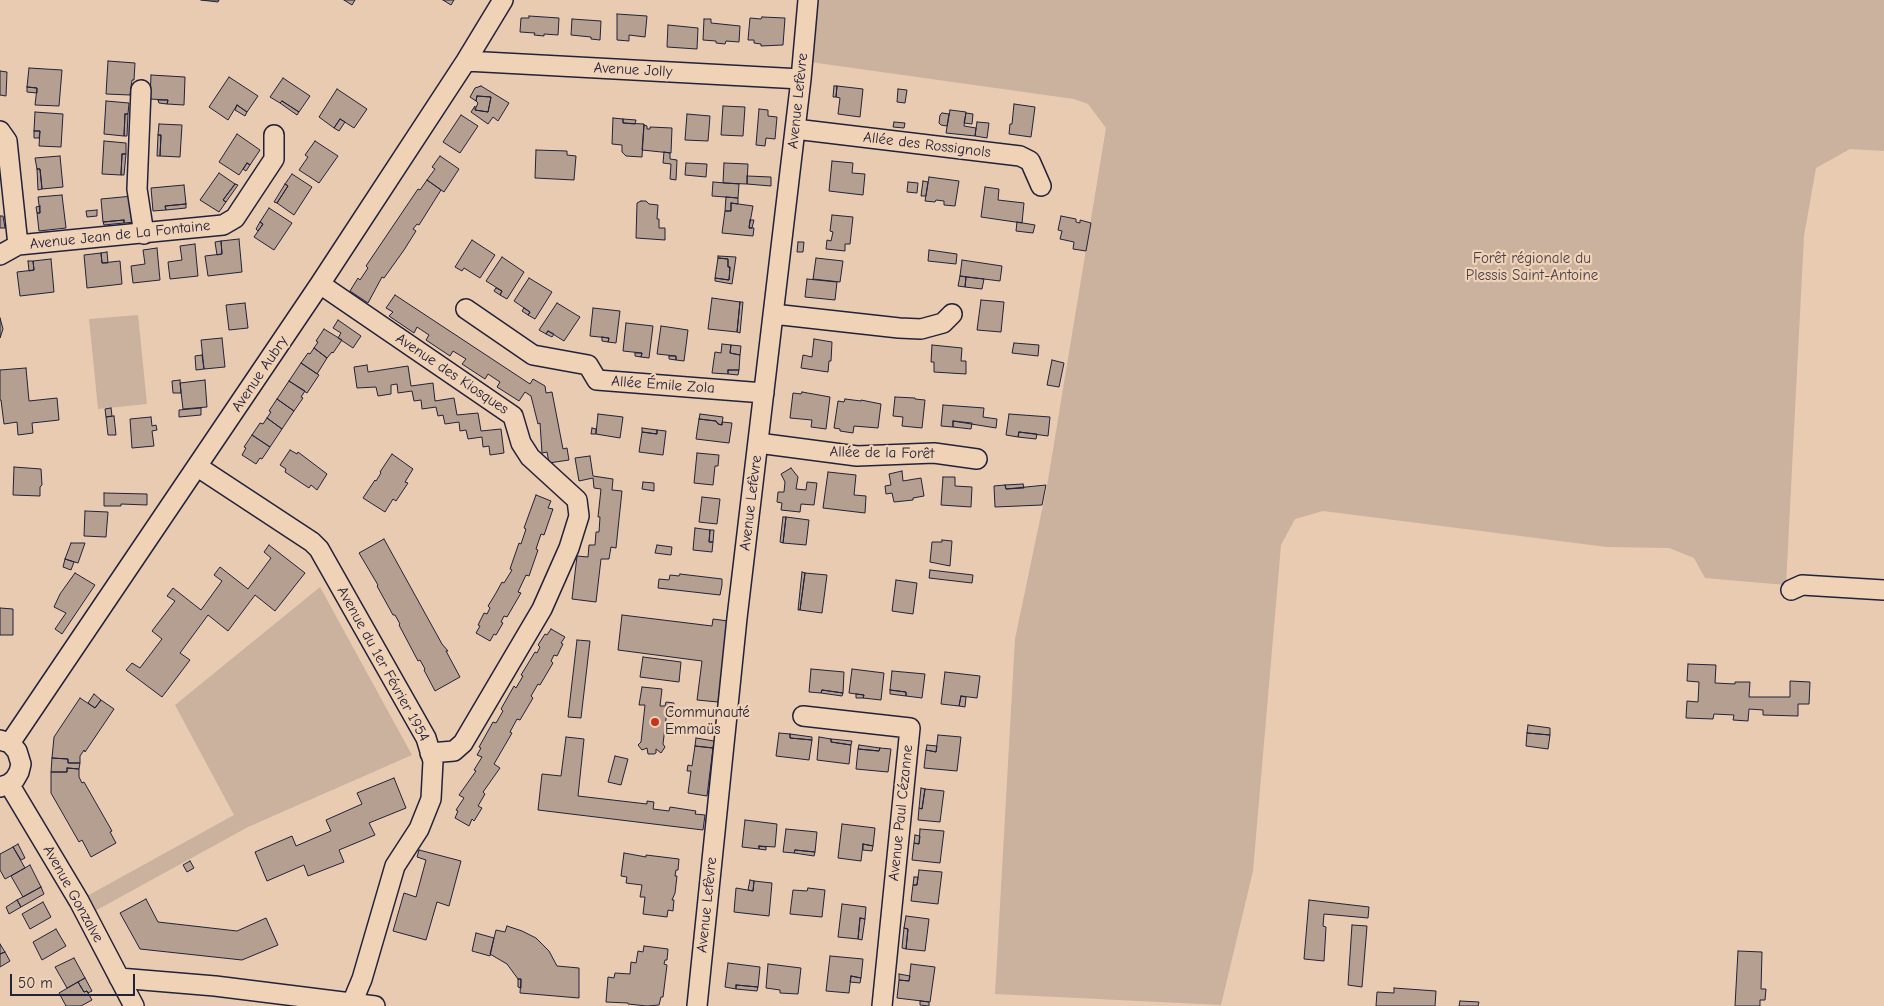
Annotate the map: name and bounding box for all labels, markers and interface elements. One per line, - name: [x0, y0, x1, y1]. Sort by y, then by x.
- street label: Avenue Lefèvre: [784, 52, 812, 150]
- street label: Avenue Jolly: [593, 59, 673, 81]
- street label: Allée des Rossignols: [862, 128, 992, 162]
- street label: Avenue Jean de La Fontaine: [29, 217, 211, 253]
- park label: Forêt régionale du Plessis Saint-Antoine: [1466, 250, 1598, 285]
- street label: Avenue des Kiosques: [392, 330, 512, 418]
- street label: Avenue Aubry: [228, 333, 292, 415]
- street label: Allée Émile Zola: [611, 372, 715, 398]
- street label: Allée de la Forêt: [829, 443, 935, 463]
- street label: Avenue Lefèvre: [736, 454, 766, 552]
- street label: Avenue du 1er Février 1954: [333, 583, 433, 745]
- place label: Communauté Emmaüs: [665, 704, 750, 739]
- marker: Communauté Emmaüs: [649, 716, 661, 728]
- street label: Avenue Paul Cézanne: [885, 744, 917, 882]
- street label: Avenue Gonzalve: [39, 842, 107, 946]
- street label: Avenue Lefèvre: [693, 856, 721, 954]
- scale bar: [12, 964, 138, 996]
- text: 50 m: [18, 974, 53, 992]

